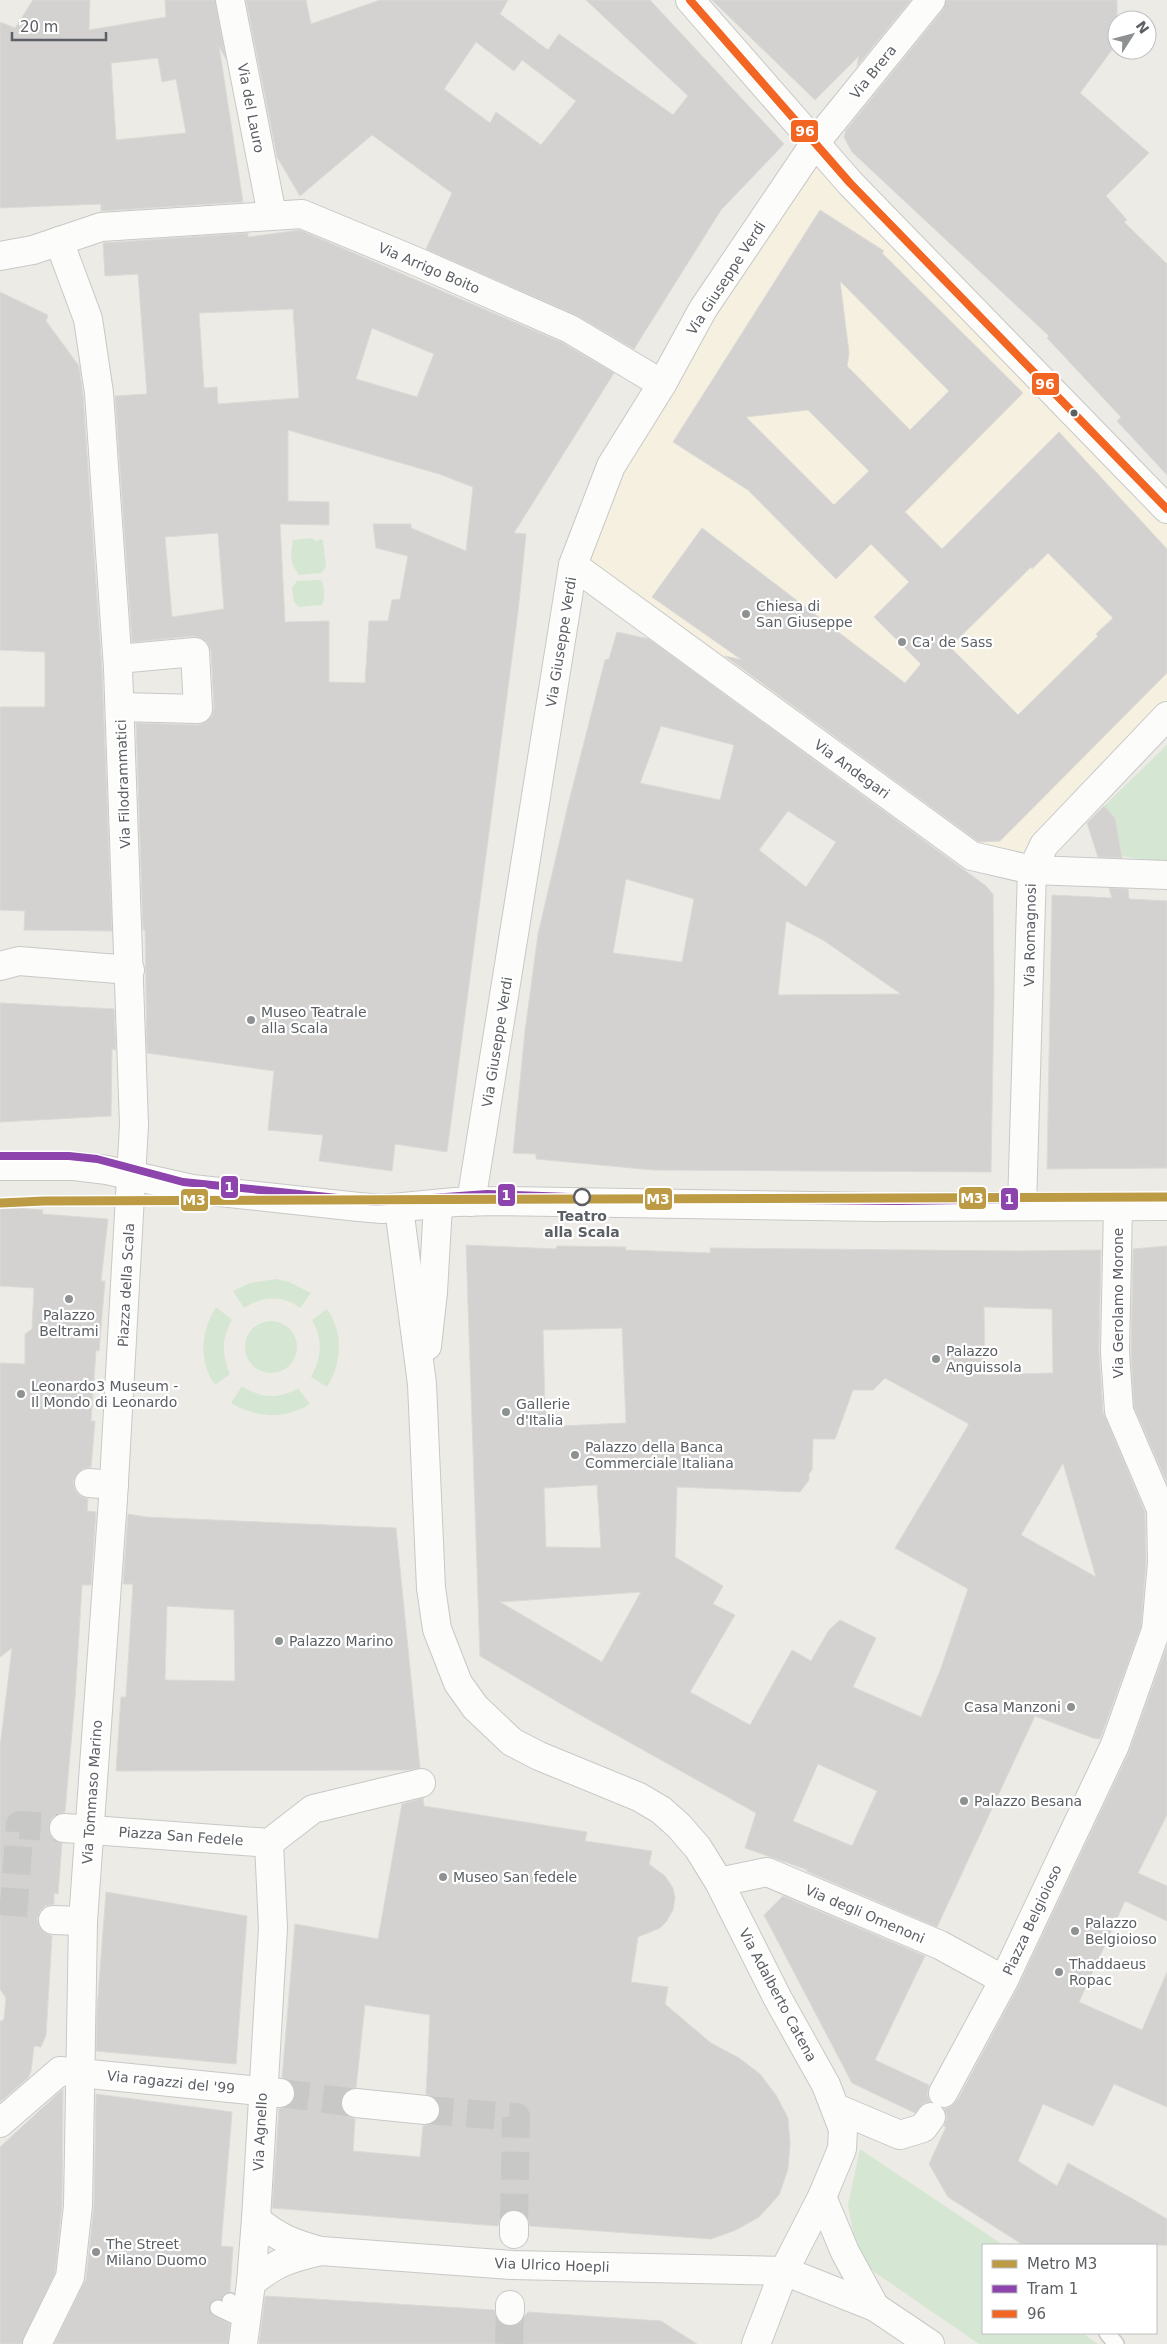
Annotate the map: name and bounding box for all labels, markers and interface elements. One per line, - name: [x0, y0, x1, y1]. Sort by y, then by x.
- scale bar: [12, 10, 106, 42]
- north arrow: [1107, 10, 1157, 60]
- text: 20 m: [20, 18, 58, 36]
- text: N: [1133, 18, 1152, 37]
- street label: Via Brera: [847, 42, 899, 102]
- street label: Via del Lauro: [234, 62, 268, 154]
- line badge: 96: [790, 119, 819, 143]
- text: 96: [795, 123, 815, 139]
- street label: Via Giuseppe Verdi: [683, 218, 769, 338]
- street label: Via Arrigo Boito: [376, 239, 482, 297]
- line badge: 96: [1031, 372, 1060, 396]
- text: 96: [1035, 376, 1055, 392]
- unlabelled marker: [1069, 408, 1079, 418]
- street label: Via Giuseppe Verdi: [543, 576, 579, 708]
- place label: Chiesa di San Giuseppe: [756, 598, 853, 630]
- marker: Chiesa di San Giuseppe: [740, 608, 752, 620]
- place label: Ca' de Sass: [912, 634, 993, 650]
- marker: Ca' de Sass: [896, 636, 908, 648]
- street label: Via Filodrammatici: [113, 719, 133, 849]
- street label: Via Andegari: [811, 736, 893, 802]
- street label: Via Romagnosi: [1021, 883, 1039, 987]
- street label: Via Giuseppe Verdi: [479, 976, 515, 1108]
- place label: Museo Teatrale alla Scala: [261, 1004, 367, 1036]
- marker: Museo Teatrale alla Scala: [245, 1014, 257, 1026]
- line badge: 1: [220, 1175, 239, 1199]
- text: 1: [224, 1179, 234, 1195]
- line badge: 1: [497, 1183, 516, 1207]
- line badge: M3: [958, 1186, 987, 1210]
- text: 1: [501, 1187, 511, 1203]
- line badge: M3: [644, 1187, 673, 1211]
- line badge: 1: [1000, 1187, 1019, 1211]
- line badge: M3: [180, 1188, 209, 1212]
- marker: Teatro alla Scala: [573, 1188, 591, 1206]
- text: M3: [960, 1190, 984, 1206]
- text: M3: [646, 1191, 670, 1207]
- text: 1: [1004, 1191, 1014, 1207]
- text: M3: [182, 1192, 206, 1208]
- place label: Teatro alla Scala: [544, 1208, 620, 1240]
- street label: Piazza della Scala: [115, 1223, 137, 1347]
- street label: Via Gerolamo Morone: [1110, 1228, 1126, 1378]
- marker: Palazzo Beltrami: [63, 1293, 75, 1305]
- place label: Palazzo Beltrami: [39, 1307, 99, 1339]
- place label: Palazzo Anguissola: [946, 1343, 1022, 1375]
- marker: Palazzo Anguissola: [930, 1353, 942, 1365]
- place label: Leonardo3 Museum - Il Mondo di Leonardo: [31, 1378, 178, 1410]
- marker: Leonardo3 Museum - Il Mondo di Leonardo: [15, 1388, 27, 1400]
- place label: Gallerie d'Italia: [516, 1396, 570, 1428]
- marker: Gallerie d'Italia: [500, 1406, 512, 1418]
- place label: Palazzo della Banca Commerciale Italiana: [585, 1439, 734, 1471]
- marker: Palazzo della Banca Commerciale Italiana: [569, 1449, 581, 1461]
- place label: Palazzo Marino: [289, 1633, 393, 1649]
- marker: Palazzo Marino: [273, 1635, 285, 1647]
- place label: Casa Manzoni: [964, 1699, 1061, 1715]
- marker: Casa Manzoni: [1065, 1701, 1077, 1713]
- street label: Via Tommaso Marino: [79, 1719, 105, 1865]
- place label: Palazzo Besana: [974, 1793, 1082, 1809]
- marker: Palazzo Besana: [958, 1795, 970, 1807]
- street label: Piazza San Fedele: [118, 1824, 244, 1848]
- street label: Piazza Belgioioso: [999, 1862, 1065, 1978]
- place label: Museo San fedele: [453, 1869, 577, 1885]
- marker: Museo San fedele: [437, 1871, 449, 1883]
- street label: Via degli Omenoni: [803, 1882, 927, 1946]
- place label: Palazzo Belgioioso: [1085, 1915, 1157, 1947]
- marker: Palazzo Belgioioso: [1069, 1925, 1081, 1937]
- street label: Via Adalberto Catena: [736, 1926, 820, 2064]
- place label: Thaddaeus Ropac: [1068, 1956, 1146, 1988]
- marker: Thaddaeus Ropac: [1053, 1966, 1065, 1978]
- street label: Via ragazzi del '99: [106, 2067, 236, 2097]
- street label: Via Agnello: [250, 2092, 270, 2172]
- place label: The Street Milano Duomo: [105, 2236, 207, 2268]
- legend: [982, 2244, 1157, 2334]
- marker: The Street Milano Duomo: [90, 2246, 102, 2258]
- street label: Via Ulrico Hoepli: [494, 2255, 610, 2275]
- text: Metro M3: [1027, 2255, 1097, 2273]
- text: Tram 1: [1026, 2280, 1078, 2298]
- text: 96: [1027, 2305, 1046, 2323]

